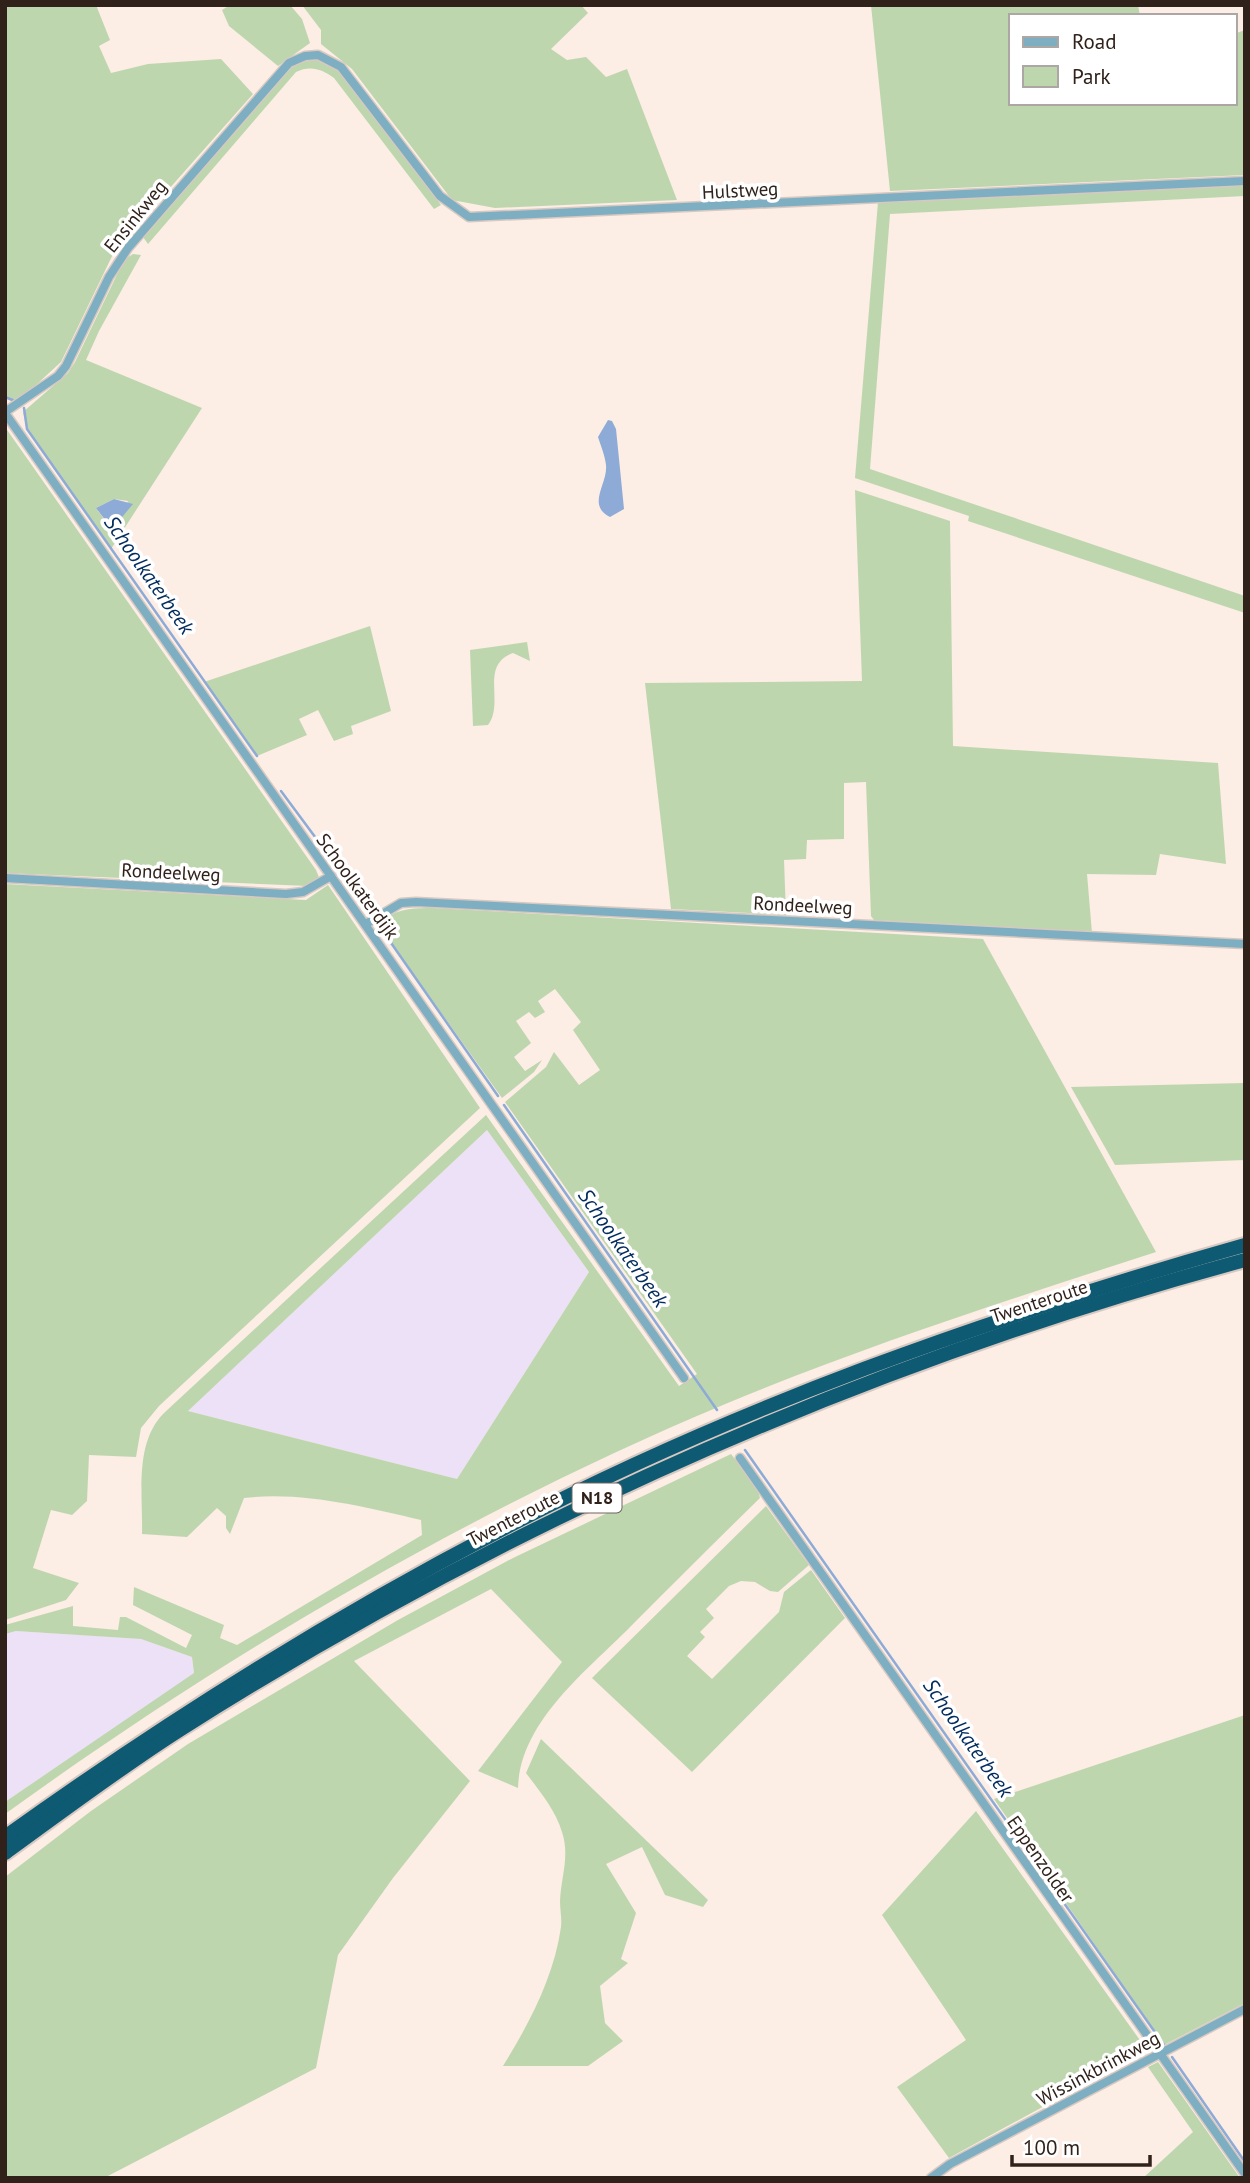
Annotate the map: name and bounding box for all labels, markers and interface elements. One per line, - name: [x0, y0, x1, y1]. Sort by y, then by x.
- legend: [1009, 14, 1236, 105]
- text: Road: [1072, 28, 1116, 55]
- text: Park: [1072, 63, 1111, 90]
- street label: Ensinkweg: [98, 175, 172, 257]
- street label: Hulstweg: [701, 176, 779, 204]
- water label: Schoolkaterbeek: [98, 510, 201, 641]
- street label: Schoolkaterdijk: [311, 828, 405, 944]
- street label: Rondeelweg: [121, 857, 221, 887]
- street label: Rondeelweg: [753, 890, 853, 920]
- water label: Schoolkaterbeek: [572, 1183, 675, 1314]
- street label: Twenteroute: [987, 1274, 1091, 1328]
- street label: Twenteroute: [463, 1484, 563, 1552]
- road number: N18: [572, 1484, 622, 1512]
- water label: Schoolkaterbeek: [917, 1673, 1020, 1804]
- street label: Eppenzolder: [1002, 1811, 1080, 1908]
- street label: Wissinkbrinkweg: [1032, 2025, 1164, 2111]
- scale bar: [1012, 2124, 1150, 2168]
- text: 100 m: [1023, 2134, 1080, 2161]

